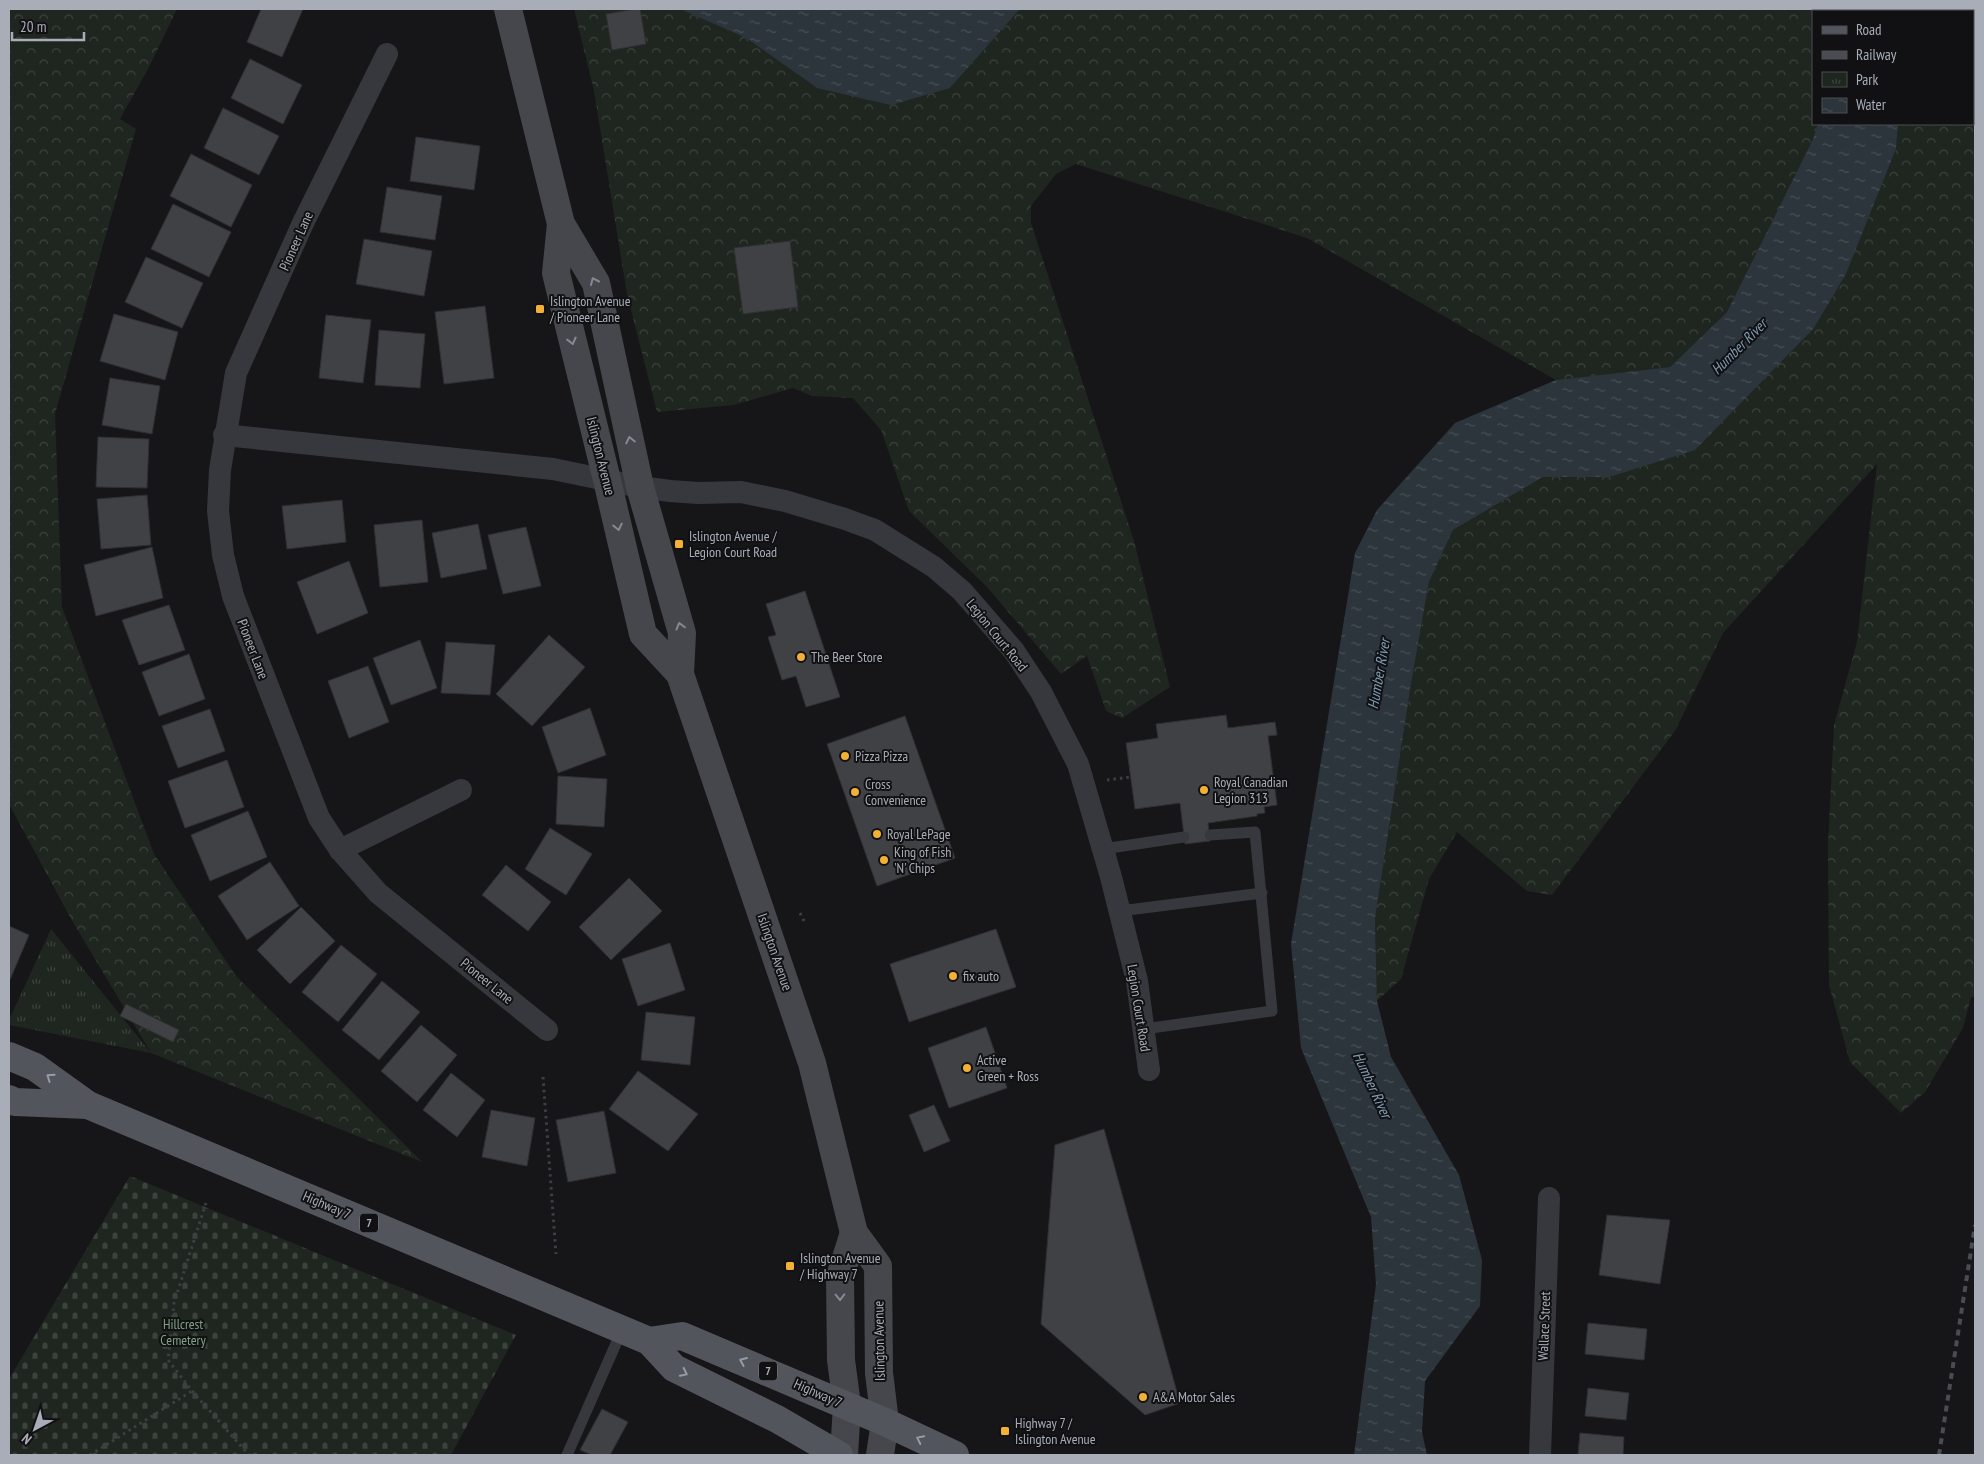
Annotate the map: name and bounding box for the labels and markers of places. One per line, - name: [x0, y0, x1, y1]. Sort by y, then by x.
- place label: Islington Avenue / Pioneer Lane: [549, 292, 631, 326]
- marker: Islington Avenue / Pioneer Lane: [534, 303, 546, 315]
- place label: Islington Avenue / Legion Court Road: [689, 527, 777, 561]
- marker: Islington Avenue / Legion Court Road: [673, 538, 685, 550]
- place label: The Beer Store: [811, 648, 883, 666]
- marker: The Beer Store: [795, 651, 807, 663]
- place label: Pizza Pizza: [855, 747, 908, 765]
- marker: Pizza Pizza: [839, 750, 851, 762]
- place label: Royal Canadian Legion 313: [1214, 773, 1288, 807]
- place label: Cross Convenience: [865, 775, 926, 809]
- marker: Royal Canadian Legion 313: [1198, 784, 1210, 796]
- marker: Cross Convenience: [849, 786, 861, 798]
- place label: Royal LePage: [887, 825, 951, 843]
- marker: Royal LePage: [871, 828, 883, 840]
- place label: King of Fish 'N' Chips: [894, 843, 951, 877]
- marker: King of Fish 'N' Chips: [878, 854, 890, 866]
- place label: fix auto: [963, 967, 999, 985]
- marker: fix auto: [947, 970, 959, 982]
- place label: Active Green + Ross: [977, 1051, 1039, 1085]
- marker: Active Green + Ross: [961, 1062, 973, 1074]
- place label: Islington Avenue / Highway 7: [799, 1249, 881, 1283]
- marker: Islington Avenue / Highway 7: [784, 1260, 796, 1272]
- place label: A&A Motor Sales: [1153, 1388, 1235, 1406]
- marker: A&A Motor Sales: [1137, 1391, 1149, 1403]
- place label: Highway 7 / Islington Avenue: [1015, 1414, 1096, 1448]
- marker: Highway 7 / Islington Avenue: [999, 1425, 1011, 1437]

